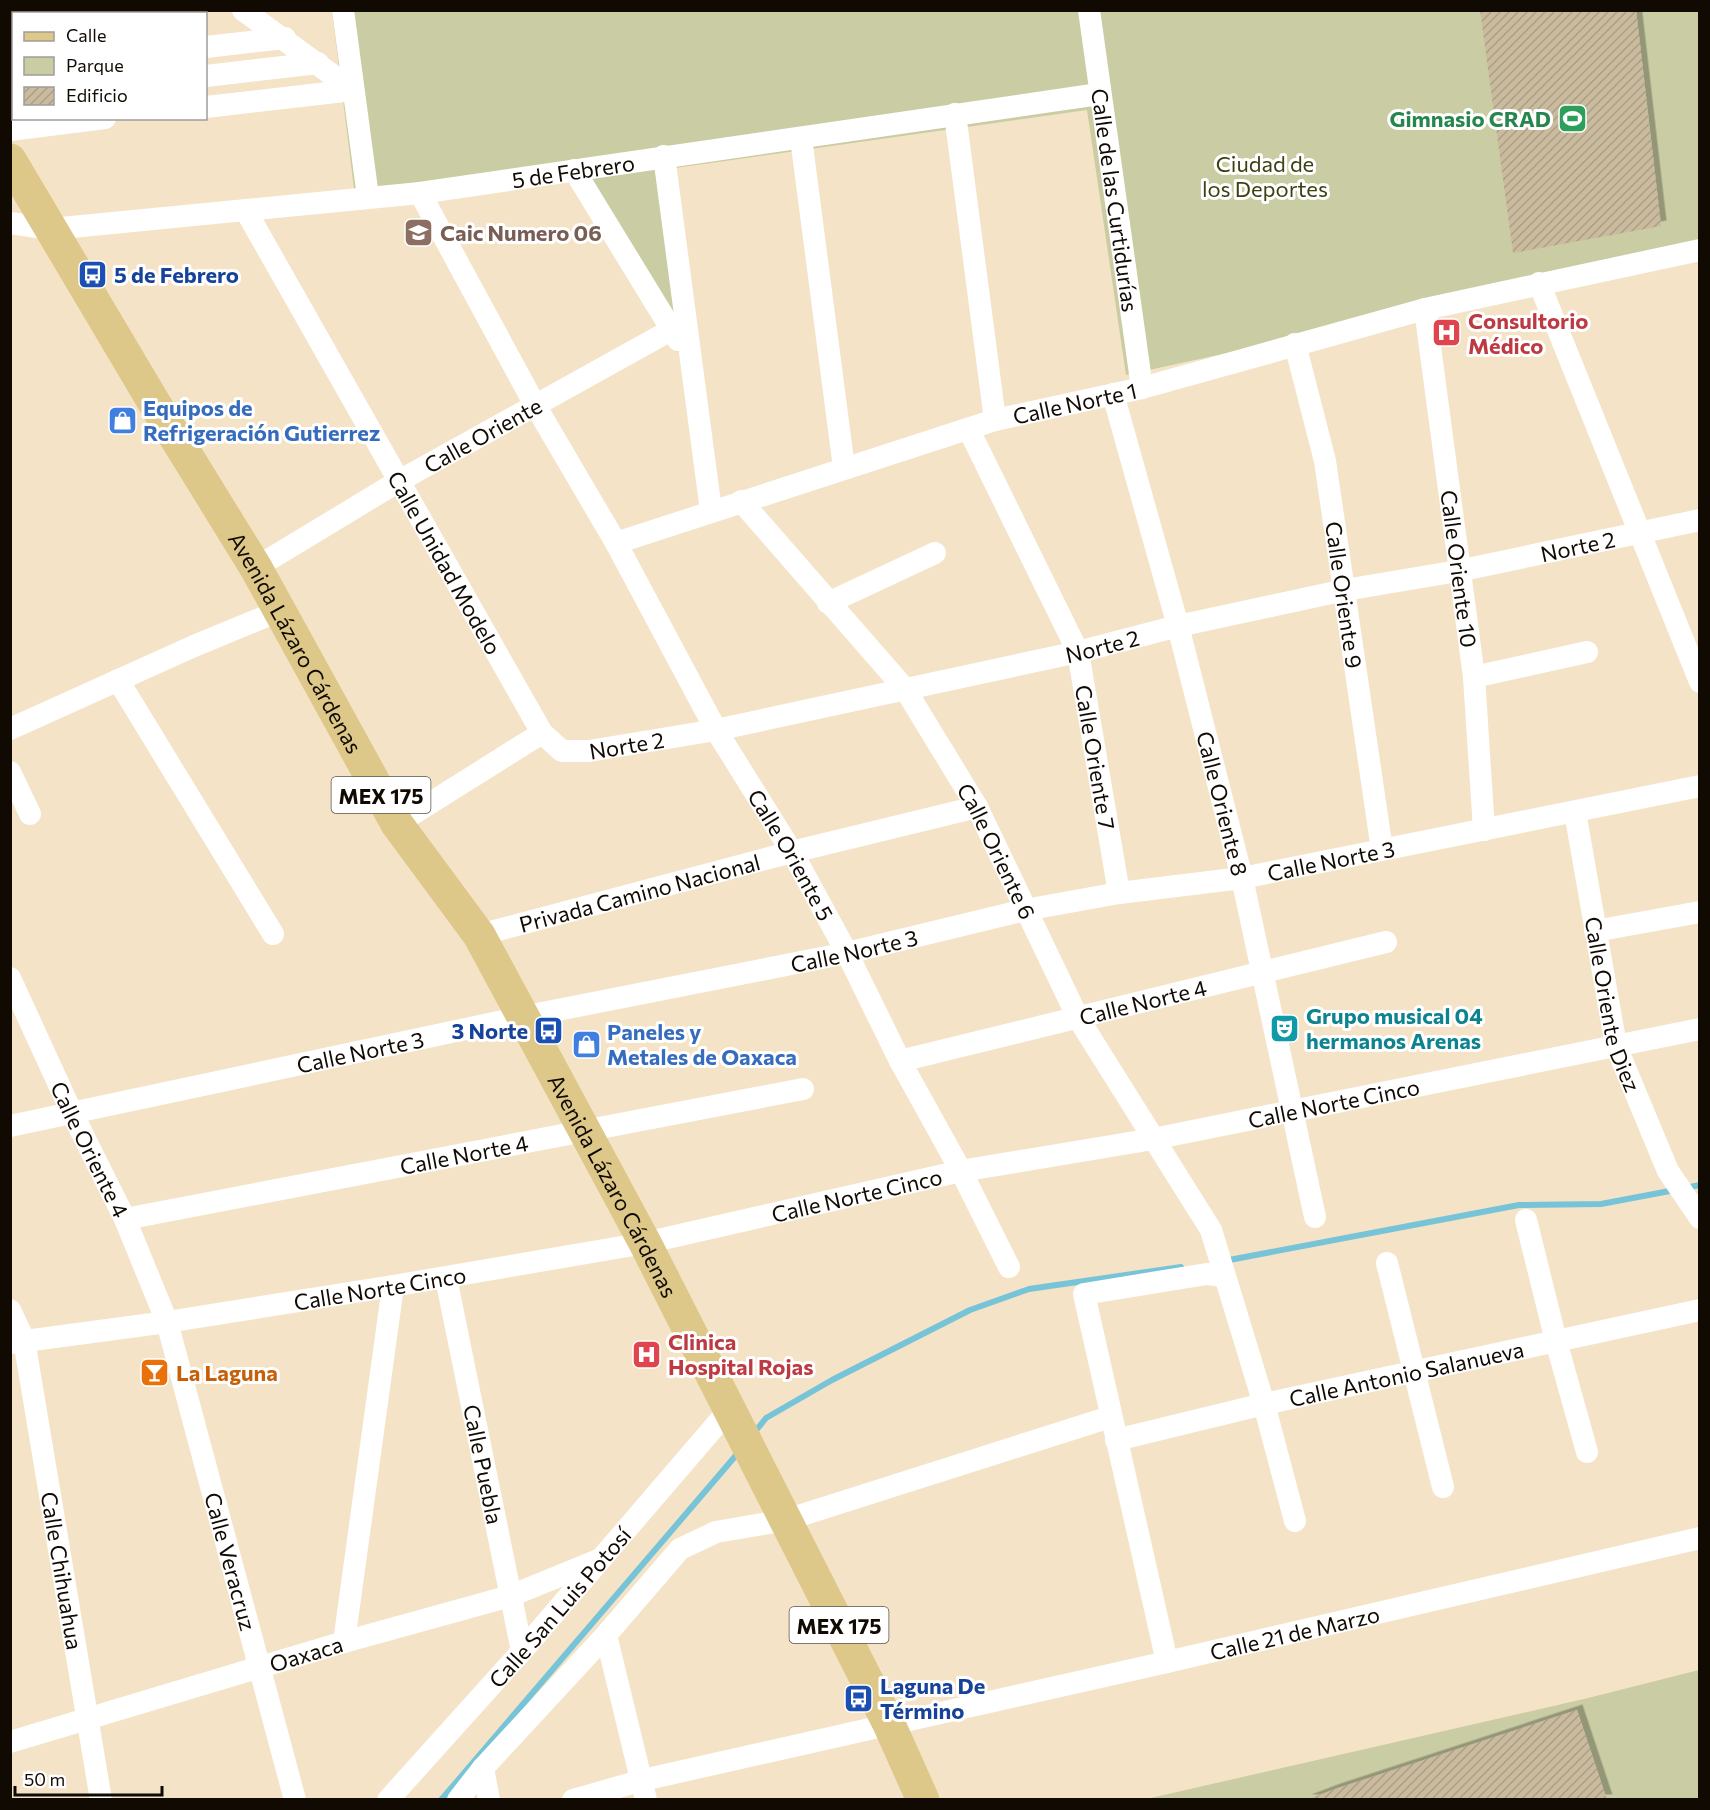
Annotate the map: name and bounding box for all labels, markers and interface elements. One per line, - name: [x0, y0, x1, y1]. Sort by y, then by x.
- legend: [12, 12, 207, 120]
- text: Calle: [66, 24, 106, 46]
- text: Parque: [66, 54, 124, 76]
- text: Edificio: [66, 84, 128, 106]
- street label: Calle de las Curtidurías: [1087, 87, 1145, 314]
- sports icon: Gimnasio CRAD: [1556, 102, 1588, 134]
- place label: Gimnasio CRAD: [1389, 105, 1551, 132]
- street label: 5 de Febrero: [510, 148, 636, 193]
- park label: Ciudad de los Deportes: [1202, 150, 1328, 202]
- school or university icon: Caic Numero 06: [403, 216, 435, 248]
- place label: Caic Numero 06: [440, 219, 602, 246]
- bus stop icon: 5 de Febrero: [77, 258, 109, 290]
- place label: 5 de Febrero: [114, 261, 239, 288]
- place label: Consultorio Médico: [1468, 307, 1588, 359]
- hospital icon: Consultorio Médico: [1431, 317, 1463, 349]
- street label: Calle Norte 1: [1010, 376, 1139, 429]
- street label: Calle Oriente: [419, 391, 546, 478]
- place label: Equipos de Refrigeración Gutierrez: [143, 394, 380, 446]
- shop icon: Equipos de Refrigeración Gutierrez: [106, 404, 138, 436]
- street label: Calle Unidad Modelo: [383, 466, 508, 659]
- street label: Calle Oriente 10: [1436, 488, 1483, 649]
- street label: Calle Oriente 9: [1320, 519, 1369, 670]
- street label: Norte 2: [1538, 525, 1617, 567]
- street label: Avenida Lázaro Cárdenas: [223, 527, 369, 758]
- street label: Norte 2: [1063, 623, 1142, 668]
- street label: Calle Oriente 7: [1070, 683, 1121, 832]
- street label: Norte 2: [587, 725, 666, 764]
- street label: Calle Oriente 8: [1192, 728, 1254, 879]
- road number: MEX 175: [332, 777, 430, 813]
- street label: Calle Oriente 6: [952, 778, 1042, 923]
- street label: Calle Oriente 5: [743, 784, 840, 925]
- street label: Calle Norte 3: [1265, 834, 1397, 886]
- street label: Privada Camino Nacional: [516, 848, 763, 937]
- street label: Calle Oriente Diez: [1580, 914, 1647, 1096]
- street label: Calle Norte 3: [788, 923, 920, 977]
- street label: Calle Norte 4: [1076, 973, 1209, 1030]
- place label: Grupo musical 04 hermanos Arenas: [1306, 1002, 1483, 1054]
- theatre icon: Grupo musical 04 hermanos Arenas: [1269, 1012, 1301, 1044]
- bus stop icon: 3 Norte: [533, 1014, 565, 1046]
- place label: 3 Norte: [451, 1017, 528, 1044]
- place label: Paneles y Metales de Oaxaca: [607, 1018, 797, 1070]
- street label: Calle Norte 3: [294, 1025, 426, 1078]
- shop icon: Paneles y Metales de Oaxaca: [570, 1028, 602, 1060]
- street label: Avenida Lázaro Cárdenas: [543, 1069, 684, 1302]
- street label: Calle Norte Cinco: [1246, 1072, 1422, 1133]
- street label: Calle Oriente 4: [46, 1077, 135, 1221]
- street label: Calle Norte 4: [397, 1129, 530, 1180]
- street label: Calle Norte Cinco: [769, 1162, 945, 1227]
- street label: Calle Norte Cinco: [292, 1260, 468, 1315]
- place label: Clinica Hospital Rojas: [668, 1328, 813, 1380]
- street label: Calle Antonio Salanueva: [1287, 1335, 1526, 1412]
- hospital icon: Clinica Hospital Rojas: [631, 1338, 663, 1370]
- bar icon: La Laguna: [139, 1356, 171, 1388]
- place label: La Laguna: [176, 1359, 278, 1386]
- street label: Calle Puebla: [459, 1402, 509, 1526]
- street label: Calle Veracruz: [200, 1489, 262, 1633]
- street label: Calle Chihuahua: [36, 1490, 89, 1652]
- street label: Calle San Luis Potosí: [482, 1520, 637, 1693]
- street label: Calle 21 de Marzo: [1207, 1600, 1382, 1665]
- road number: MEX 175: [790, 1607, 888, 1643]
- street label: Oaxaca: [266, 1630, 346, 1677]
- place label: Laguna De Término: [880, 1672, 985, 1724]
- bus stop icon: Laguna De Término: [843, 1682, 875, 1714]
- scale bar: [15, 1759, 162, 1797]
- text: 50 m: [24, 1768, 65, 1790]

